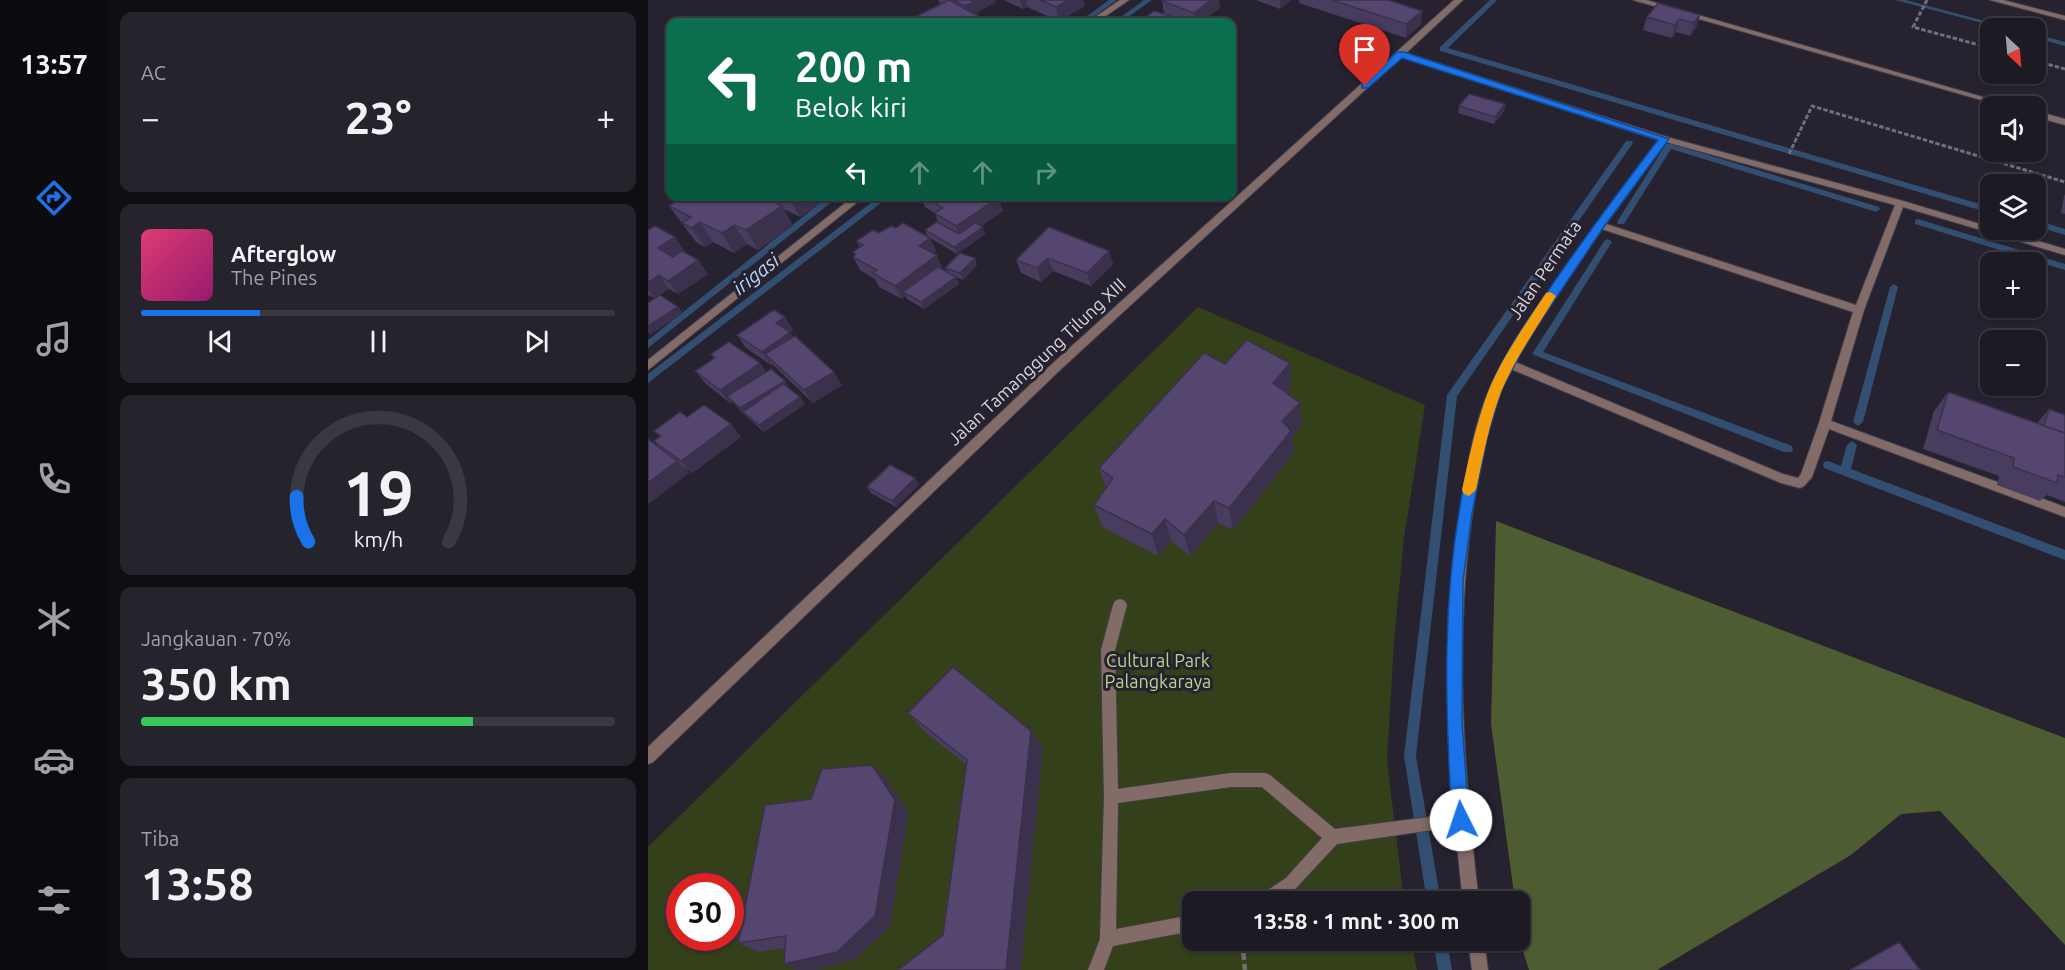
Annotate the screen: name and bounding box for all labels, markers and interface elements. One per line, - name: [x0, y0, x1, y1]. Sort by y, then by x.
- north arrow: [1980, 18, 2046, 84]
- map controls: [1980, 18, 2046, 396]
- pin: [1339, 24, 1390, 86]
- icon: arrive: [1348, 33, 1381, 66]
- icon: left: [696, 42, 774, 120]
- text: 200 m: [795, 43, 912, 90]
- text: 13:57: [20, 49, 88, 79]
- text: AC: [141, 61, 166, 84]
- text: 23°: [345, 92, 411, 143]
- text: Belok kiri: [795, 92, 907, 122]
- button: sound: [1980, 96, 2046, 162]
- text: −: [141, 99, 160, 136]
- text: +: [596, 99, 615, 136]
- icon: left: [840, 156, 873, 189]
- icon: ahead: [903, 156, 936, 189]
- icon: ahead: [966, 156, 999, 189]
- icon: right: [1029, 156, 1062, 189]
- button: layers: [1980, 174, 2046, 240]
- icon: directions: [33, 177, 75, 219]
- street label: Jalan Permata: [1504, 216, 1585, 323]
- text: Afterglow: [231, 241, 336, 266]
- water label: irigasi: [728, 248, 784, 299]
- button: +: [1980, 252, 2046, 318]
- text: The Pines: [231, 266, 317, 289]
- street label: Jalan Tamanggung Tilung XIII: [943, 274, 1129, 449]
- icon: music: [33, 318, 75, 360]
- icon: previous: [204, 325, 237, 358]
- icon: pause: [362, 325, 395, 358]
- icon: next: [520, 325, 553, 358]
- button: −: [1980, 330, 2046, 396]
- icon: phone: [33, 458, 75, 500]
- text: 19: [343, 458, 413, 528]
- text: km/h: [353, 527, 403, 551]
- icon: climate: [33, 598, 75, 640]
- text: Jangkauan · 70%: [141, 627, 291, 650]
- park label: Cultural Park Palangkaraya: [1105, 650, 1211, 691]
- text: 350 km: [141, 658, 292, 709]
- icon: car: [33, 739, 75, 781]
- position arrow: [1429, 788, 1493, 852]
- text: Tiba: [141, 827, 179, 850]
- text: 13:58: [141, 858, 254, 909]
- speed limit sign: 30: [666, 873, 744, 951]
- icon: filters: [33, 879, 75, 921]
- text: 13:58 · 1 mnt · 300 m: [1252, 908, 1460, 933]

